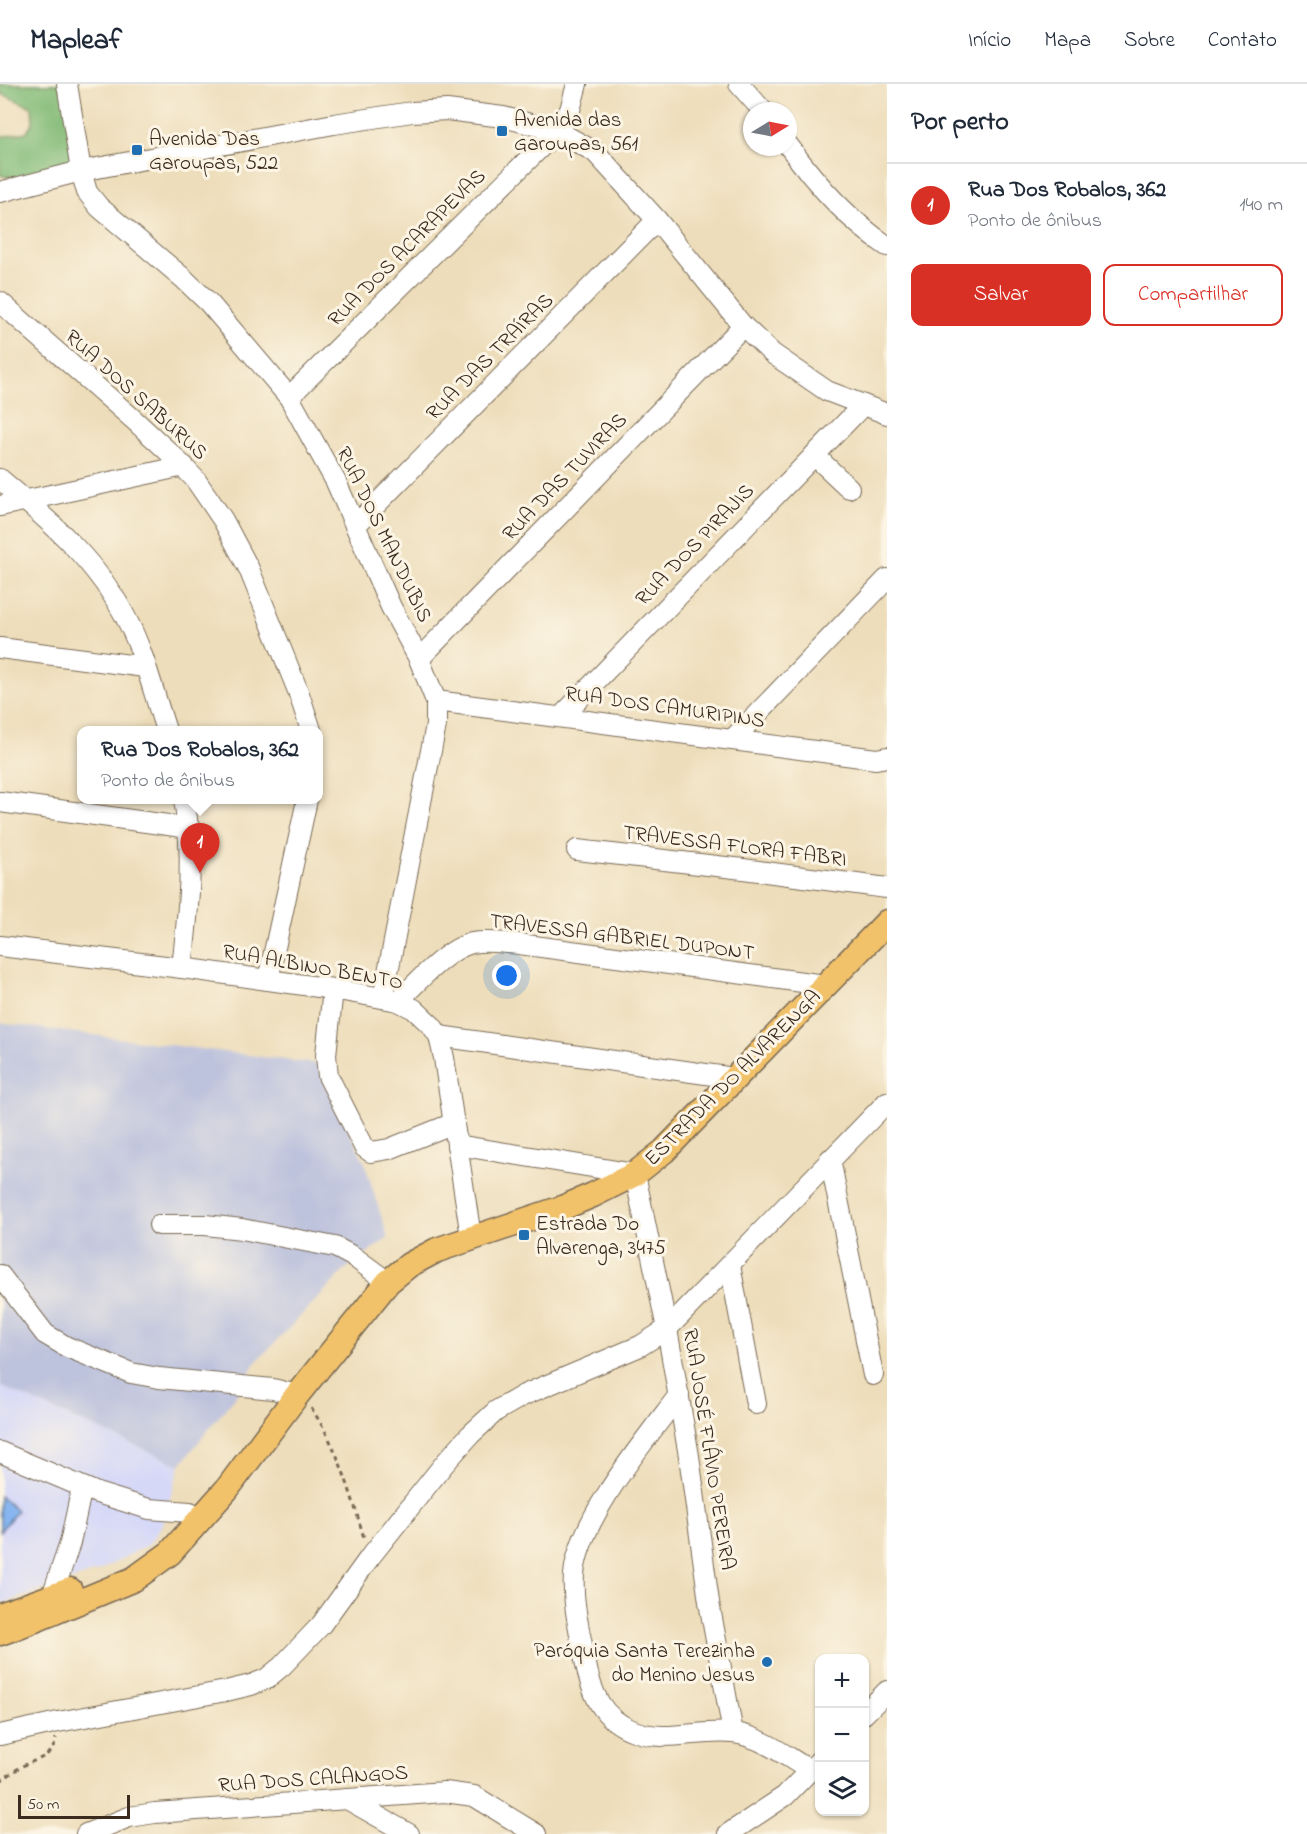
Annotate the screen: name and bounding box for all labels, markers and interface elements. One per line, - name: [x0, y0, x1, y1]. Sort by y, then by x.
- text: Mapleaf: [30, 21, 122, 62]
- text: Início: [968, 26, 1011, 56]
- text: Mapa: [1044, 26, 1091, 56]
- text: Sobre: [1124, 26, 1175, 56]
- text: Contato: [1208, 26, 1277, 56]
- north arrow: [743, 102, 797, 156]
- text: Por perto: [911, 104, 1009, 142]
- place label: Avenida das Garoupas, 561: [514, 106, 638, 160]
- marker: Avenida das Garoupas, 561: [495, 124, 509, 138]
- place label: Avenida Das Garoupas, 522: [149, 125, 278, 179]
- marker: Avenida Das Garoupas, 522: [130, 143, 144, 157]
- street label: RUA DOS ACARAPEVAS: [322, 163, 493, 334]
- text: Rua Dos Robalos, 362: [968, 175, 1166, 207]
- text: 1: [927, 191, 934, 220]
- text: 140 m: [1239, 191, 1283, 220]
- text: Ponto de ônibus: [968, 207, 1102, 236]
- button: Salvar: [911, 264, 1091, 326]
- button: Compartilhar: [1103, 264, 1283, 326]
- street label: RUA DAS TRAÍRAS: [420, 287, 561, 428]
- street label: RUA DOS SABURUS: [58, 323, 214, 468]
- street label: RUA DAS TUVIRAS: [496, 406, 635, 548]
- street label: RUA DOS MANDUBIS: [328, 442, 439, 628]
- street label: RUA DOS PIRAJIS: [629, 477, 762, 613]
- street label: RUA DOS CAMURIPINS: [563, 679, 767, 737]
- popup: [77, 726, 323, 804]
- text: Rua Dos Robalos, 362: [101, 735, 299, 767]
- text: Ponto de ônibus: [101, 767, 235, 796]
- street label: TRAVESSA FLORA FABRI: [621, 818, 848, 876]
- pin: 1: [180, 824, 220, 873]
- street label: TRAVESSA GABRIEL DUPONT: [488, 907, 756, 969]
- street label: RUA ALBINO BENTO: [220, 937, 405, 999]
- your location: [492, 961, 521, 990]
- street label: ESTRADA DO ALVARENGA: [638, 983, 829, 1174]
- place label: Estrada Do Alvarenga, 3475: [536, 1210, 666, 1266]
- marker: Estrada Do Alvarenga, 3475: [517, 1228, 531, 1242]
- street label: RUA JOSÉ FLÁVIO PEREIRA: [674, 1326, 743, 1572]
- place label: Paróquia Santa Terezinha do Menino Jesus: [534, 1637, 755, 1691]
- map controls: [815, 1654, 869, 1816]
- button: +: [815, 1654, 869, 1708]
- marker: Paróquia Santa Terezinha do Menino Jesus: [760, 1655, 774, 1669]
- button: −: [815, 1708, 869, 1762]
- street label: RUA DOS CALANGOS: [217, 1758, 409, 1802]
- button: layers: [815, 1762, 869, 1816]
- scale bar: [18, 1792, 130, 1820]
- text: 50 m: [27, 1793, 59, 1817]

